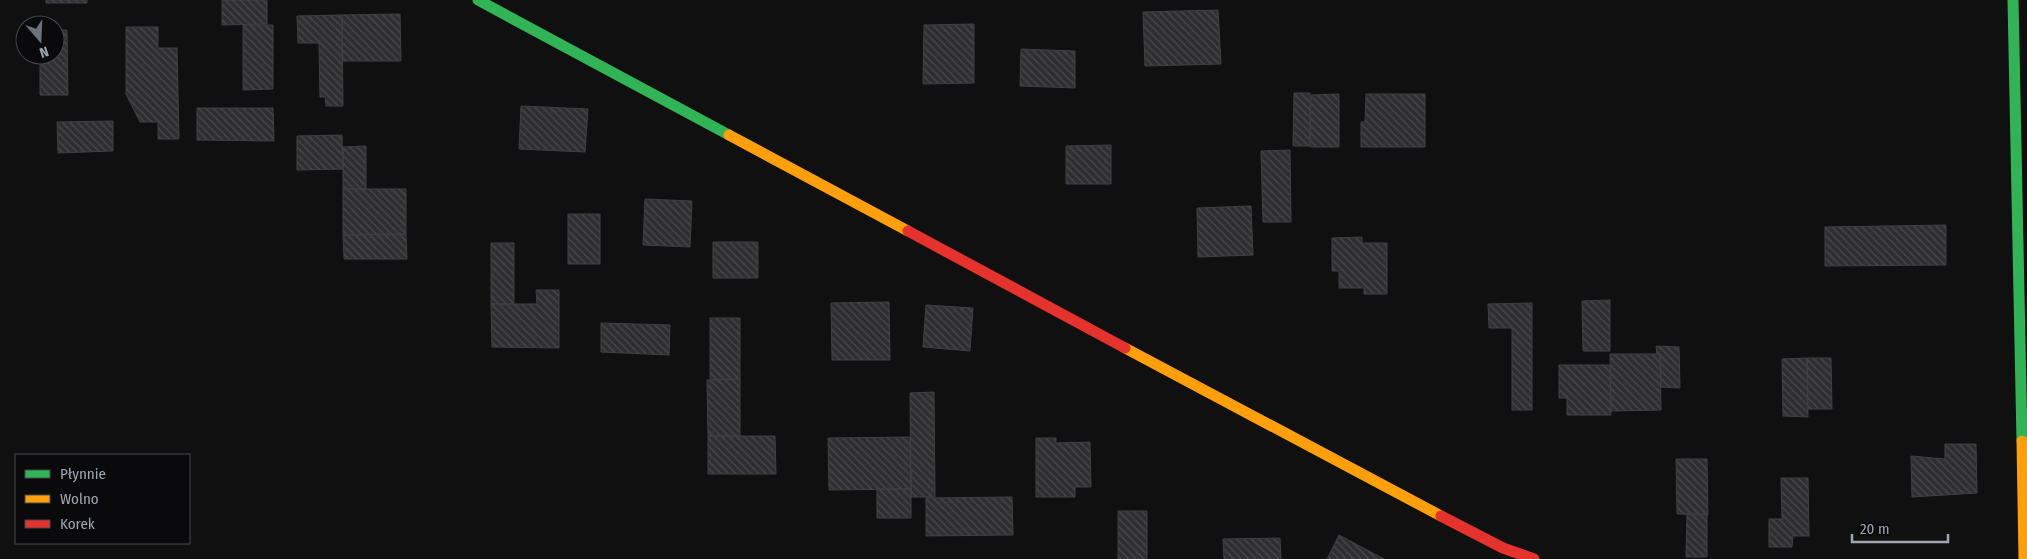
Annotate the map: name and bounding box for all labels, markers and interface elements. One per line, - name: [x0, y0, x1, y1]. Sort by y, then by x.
- north arrow: [15, 15, 65, 65]
- text: N: [37, 42, 51, 61]
- legend: [15, 454, 190, 544]
- text: Płynnie: [60, 465, 106, 483]
- text: Wolno: [60, 490, 99, 508]
- scale bar: [1852, 512, 1948, 544]
- text: Korek: [60, 515, 95, 533]
- text: 20 m: [1860, 520, 1890, 538]

